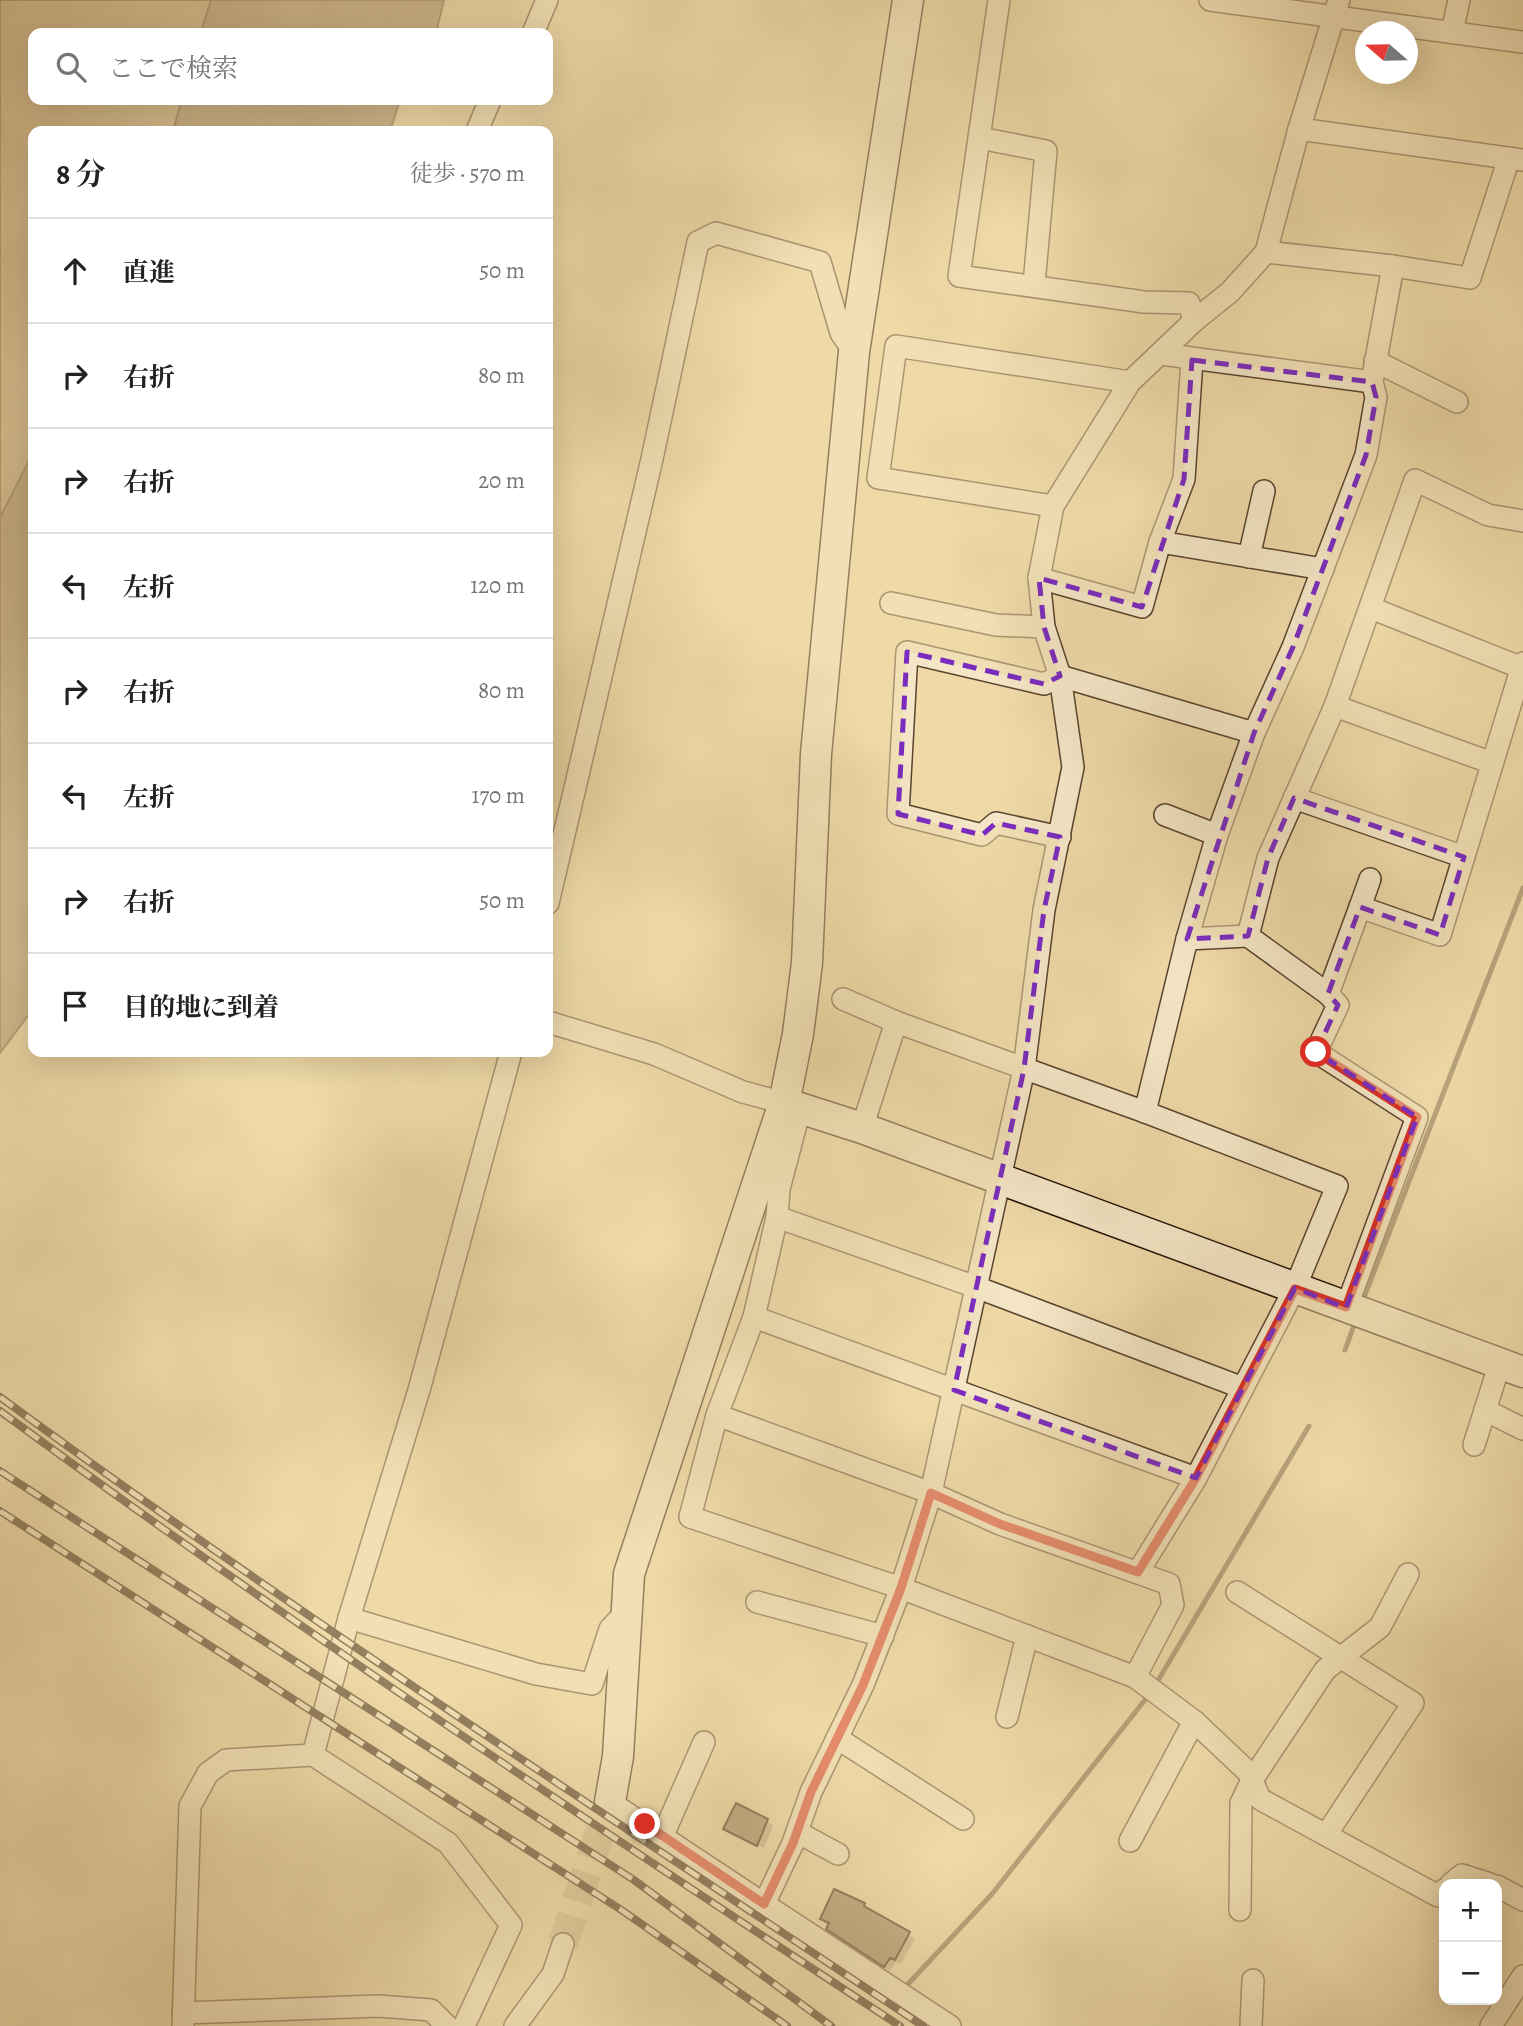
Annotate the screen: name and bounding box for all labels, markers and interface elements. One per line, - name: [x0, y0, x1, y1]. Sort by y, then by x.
- north arrow: [1355, 21, 1418, 84]
- search box: [28, 28, 553, 105]
- icon: search: [52, 48, 90, 86]
- text: ここで検索: [108, 51, 238, 86]
- text: 8 分: [56, 154, 106, 194]
- text: 徒歩 · 570 m: [410, 158, 525, 189]
- icon: ahead: [56, 252, 94, 290]
- text: 直進: [123, 255, 175, 290]
- text: 50 m: [479, 255, 525, 286]
- icon: right: [56, 357, 94, 395]
- text: 右折: [123, 360, 175, 395]
- text: 80 m: [478, 360, 525, 391]
- icon: right: [56, 462, 94, 500]
- text: 右折: [123, 465, 175, 500]
- text: 20 m: [478, 465, 525, 496]
- icon: left: [56, 567, 94, 605]
- text: 左折: [123, 570, 175, 605]
- text: 120 m: [470, 570, 525, 601]
- icon: right: [56, 672, 94, 710]
- text: 右折: [123, 675, 175, 710]
- text: 80 m: [478, 675, 525, 706]
- icon: left: [56, 777, 94, 815]
- text: 左折: [123, 780, 175, 815]
- text: 170 m: [472, 780, 525, 811]
- icon: right: [56, 882, 94, 920]
- text: 右折: [123, 885, 175, 920]
- text: 50 m: [479, 885, 525, 916]
- icon: arrive: [56, 987, 94, 1025]
- text: 目的地に到着: [123, 990, 279, 1025]
- route start: [1300, 1036, 1331, 1067]
- route end: [629, 1808, 660, 1839]
- map controls: [1439, 1879, 1502, 2005]
- button: +: [1439, 1879, 1502, 1942]
- button: −: [1439, 1942, 1502, 2005]

